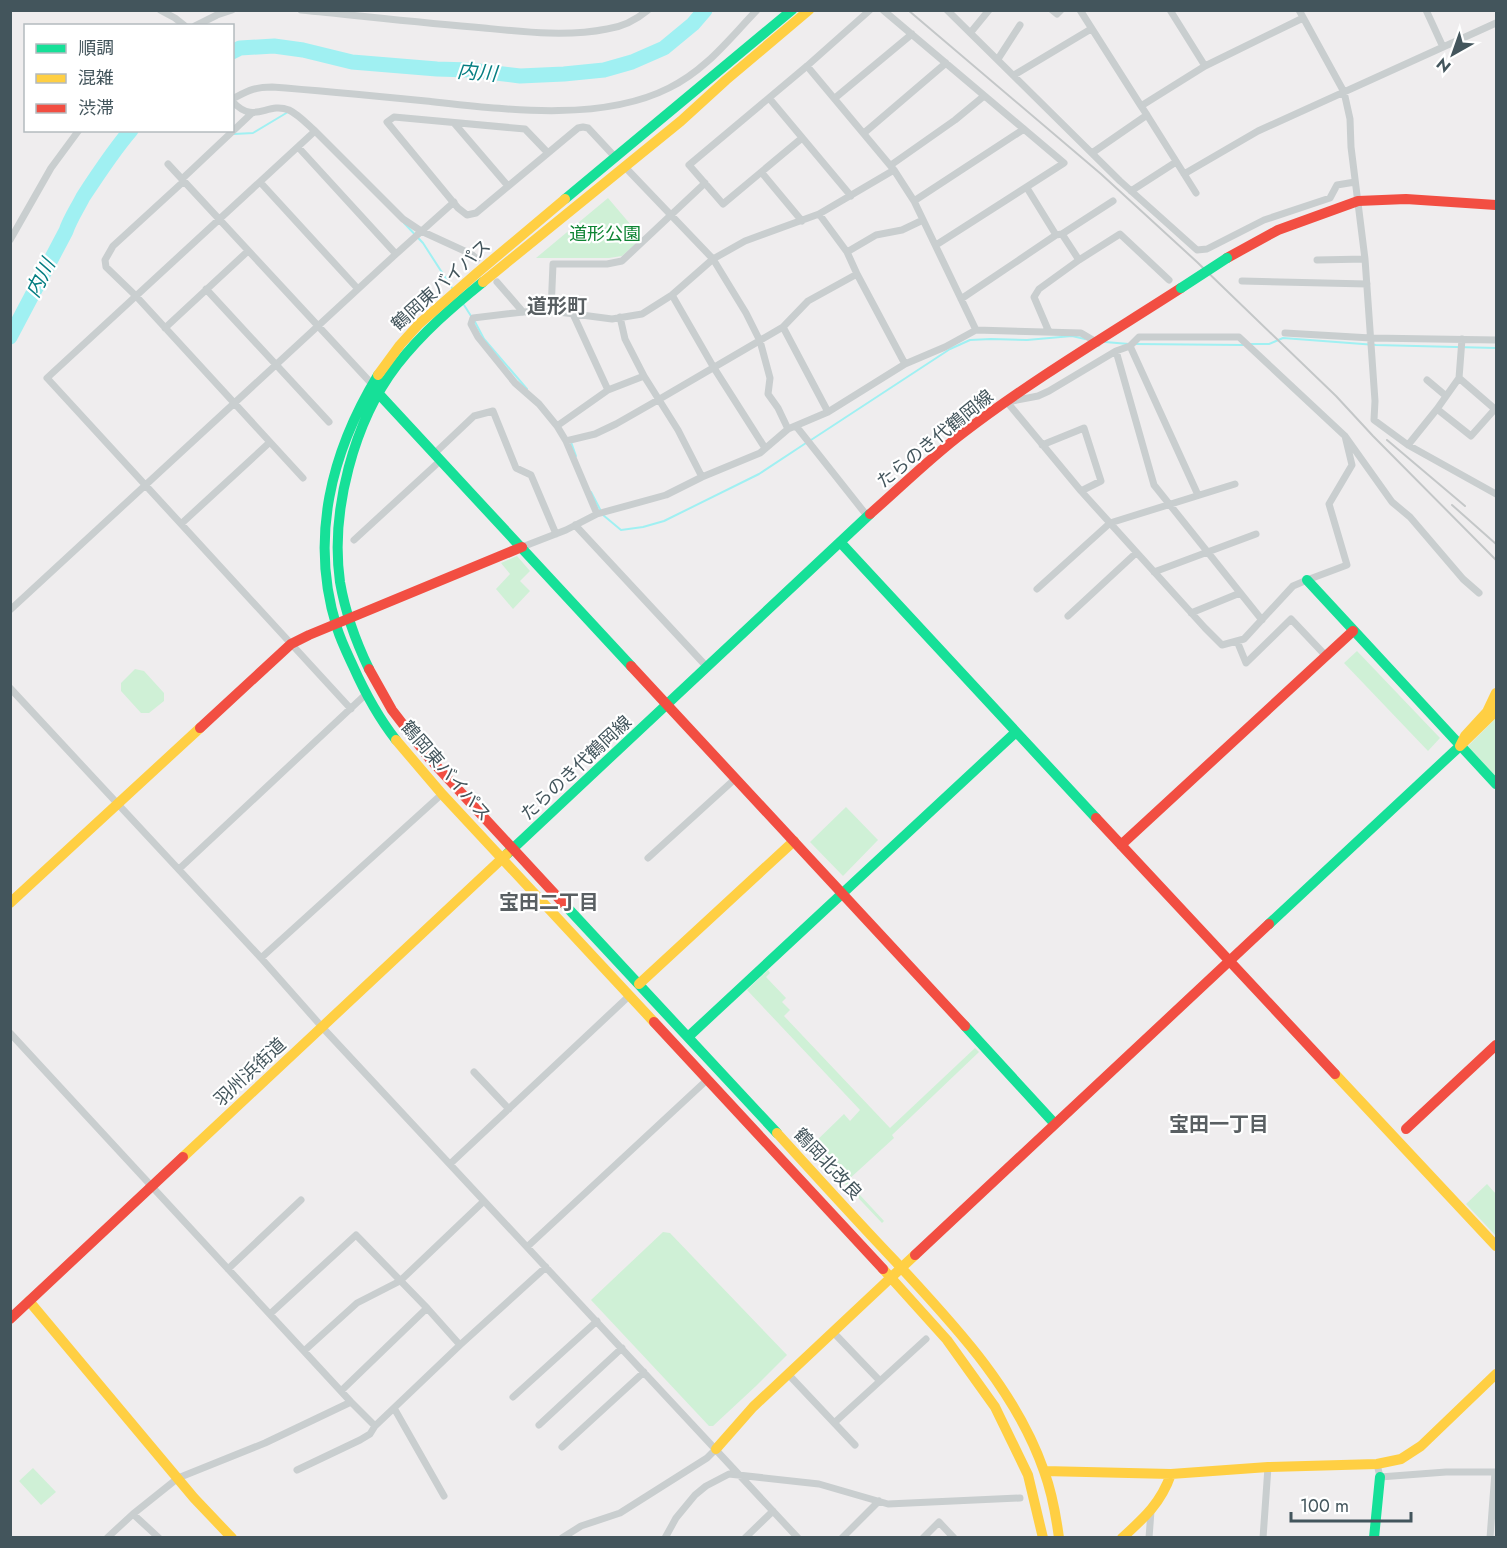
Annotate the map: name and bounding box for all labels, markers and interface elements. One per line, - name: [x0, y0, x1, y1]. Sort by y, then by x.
- legend: [24, 24, 234, 132]
- north arrow: [1423, 24, 1483, 84]
- text: 順調: [78, 35, 114, 61]
- text: N: [1431, 52, 1456, 78]
- water label: 内川: [456, 56, 500, 89]
- text: 混雑: [78, 65, 114, 91]
- text: 渋滞: [78, 95, 114, 121]
- park label: 道形公園: [569, 221, 641, 247]
- street label: 鶴岡東バイパス: [386, 233, 496, 337]
- water label: 内川: [18, 252, 63, 303]
- district label: 道形町: [527, 292, 587, 321]
- street label: たらのき代鶴岡線: [871, 384, 999, 494]
- street label: たらのき代鶴岡線: [515, 710, 637, 826]
- street label: 鶴岡東バイパス: [395, 715, 497, 827]
- district label: 宝田二丁目: [499, 888, 599, 917]
- street label: 羽州浜街道: [208, 1032, 292, 1112]
- district label: 宝田一丁目: [1169, 1110, 1269, 1139]
- street label: 鶴岡北改良: [788, 1122, 868, 1206]
- scale bar: [1291, 1485, 1411, 1523]
- text: 100 m: [1300, 1493, 1349, 1519]

